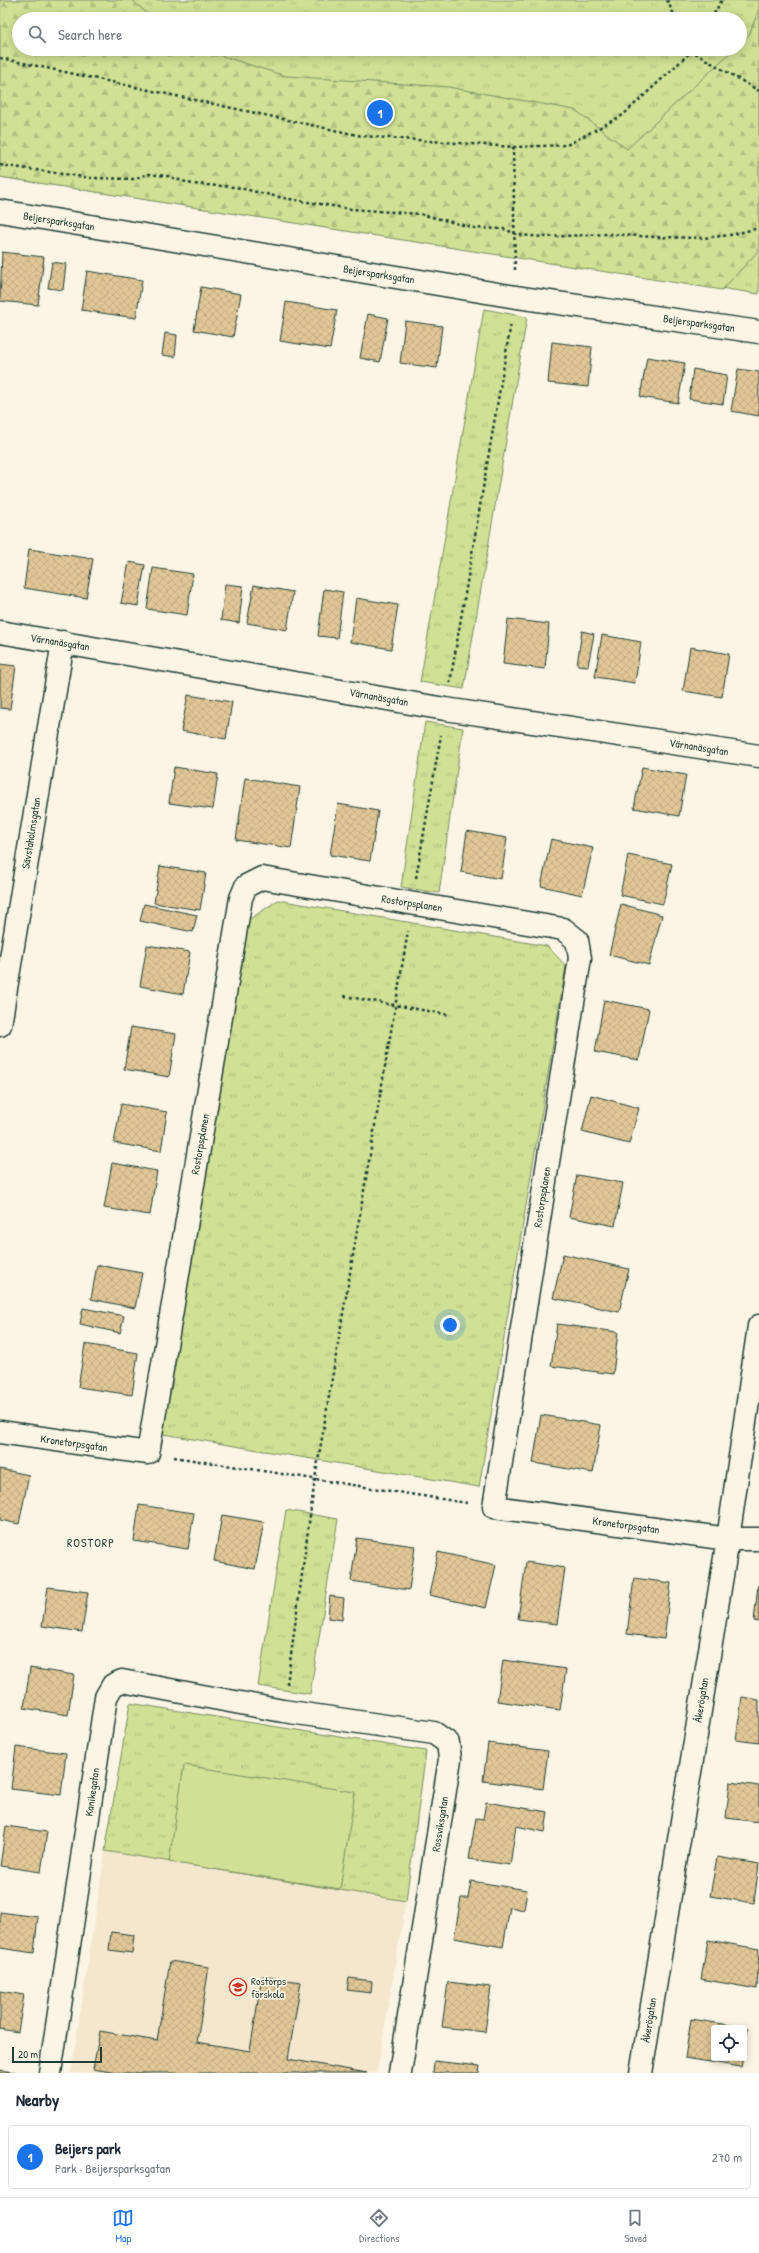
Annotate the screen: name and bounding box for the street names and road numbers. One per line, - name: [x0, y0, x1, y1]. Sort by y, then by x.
- street label: Beijersparksgatan: [22, 208, 96, 234]
- street label: Beijersparksgatan: [342, 261, 416, 287]
- street label: Beijersparksgatan: [662, 311, 736, 335]
- street label: Värnanäsgatan: [29, 630, 91, 654]
- street label: Värnanäsgatan: [348, 685, 410, 709]
- street label: Värnanäsgatan: [668, 735, 730, 759]
- street label: Sävstaholmsgatan: [18, 796, 44, 870]
- street label: Rostorpsplanen: [381, 891, 443, 915]
- street label: Rostorpsplanen: [188, 1113, 212, 1175]
- street label: Rostorpsplanen: [530, 1166, 554, 1228]
- street label: Kronetorpsgatan: [40, 1431, 108, 1455]
- street label: Kronetorpsgatan: [592, 1513, 660, 1537]
- street label: Åkerögatan: [691, 1677, 711, 1723]
- street label: Kanikegatan: [82, 1767, 102, 1817]
- street label: Rossviksgatan: [429, 1795, 451, 1853]
- street label: Åkerögatan: [639, 1997, 659, 2043]

